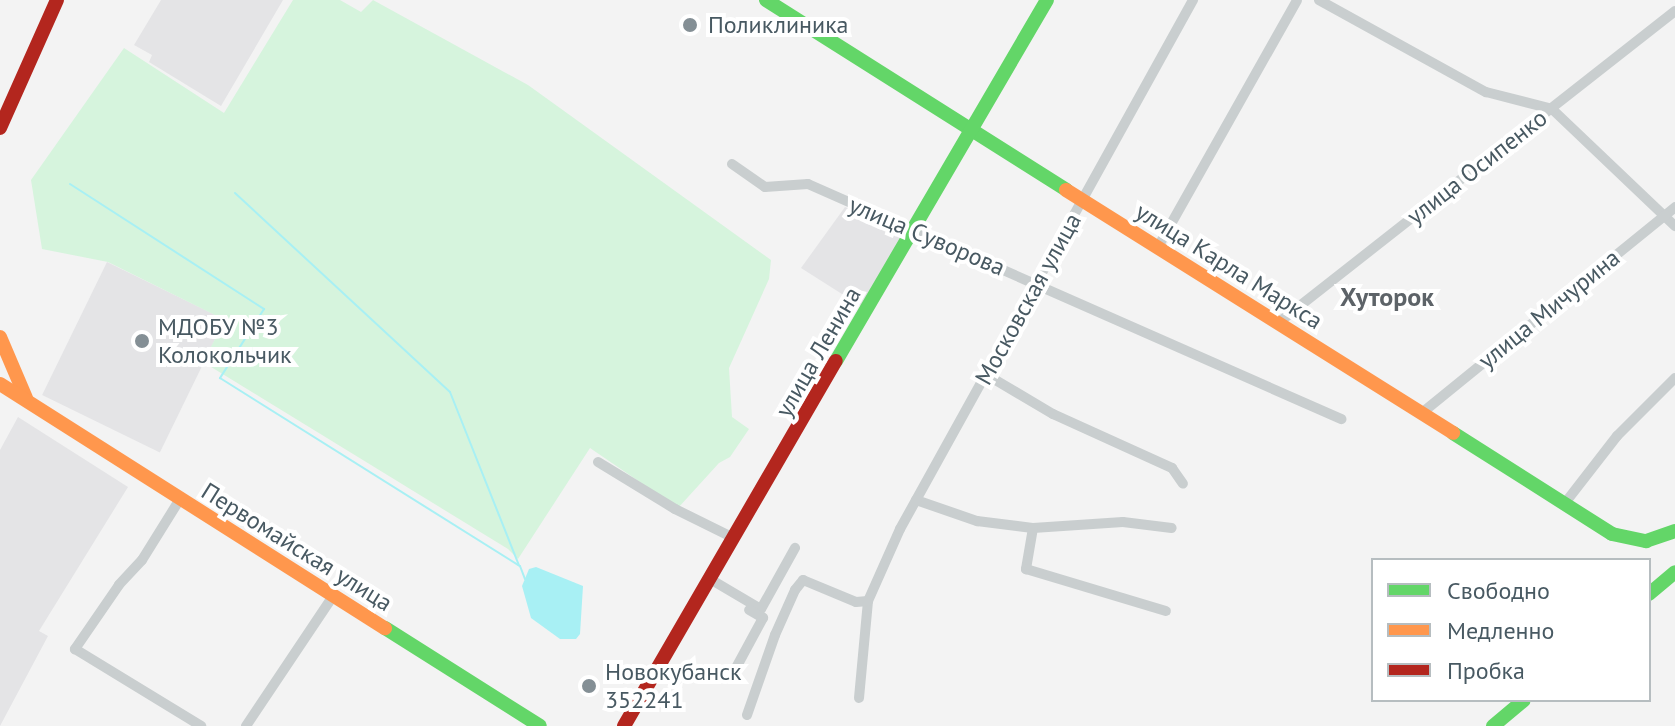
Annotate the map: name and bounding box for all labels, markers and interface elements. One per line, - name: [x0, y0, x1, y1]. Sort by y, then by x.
- place label: Поликлиника: [708, 11, 849, 39]
- marker: Поликлиника: [679, 14, 701, 36]
- street label: улица Осипенко: [1401, 103, 1553, 231]
- street label: улица Суворова: [845, 190, 1009, 282]
- street label: улица Карла Маркса: [1130, 197, 1328, 335]
- street label: Московская улица: [969, 208, 1087, 390]
- street label: улица Мичурина: [1473, 243, 1625, 375]
- district label: Хуторок: [1340, 281, 1434, 313]
- street label: улица Ленина: [769, 282, 867, 422]
- place label: МДОБУ №3 Колокольчик: [158, 313, 292, 369]
- marker: МДОБУ №3 Колокольчик: [133, 332, 151, 350]
- street label: Первомайская улица: [196, 477, 398, 617]
- legend: [1371, 558, 1651, 702]
- text: Свободно: [1447, 575, 1550, 606]
- text: Медленно: [1447, 615, 1554, 646]
- text: Пробка: [1447, 655, 1525, 686]
- place label: Новокубанск 352241: [605, 658, 742, 714]
- marker: Новокубанск 352241: [580, 677, 598, 695]

